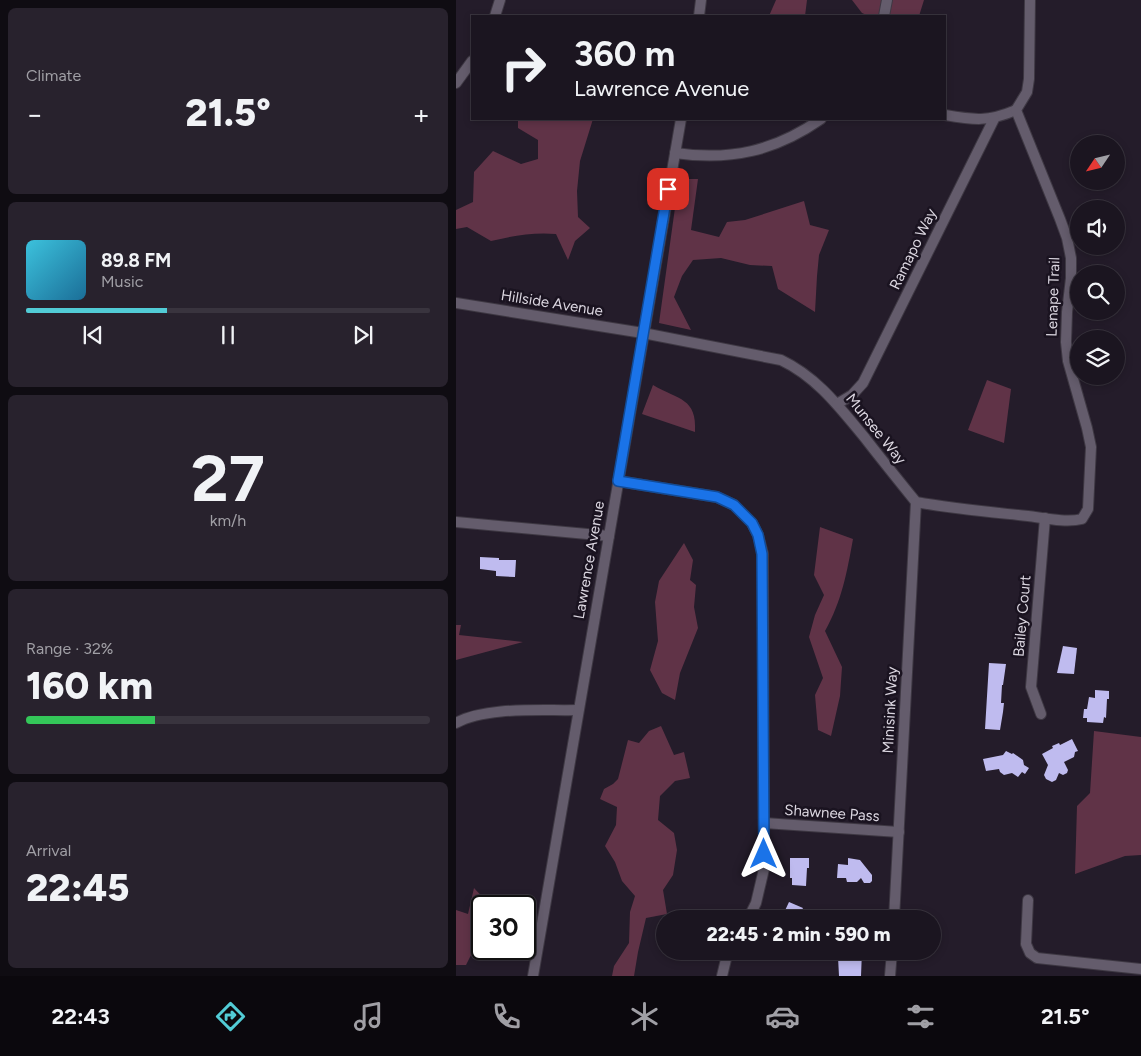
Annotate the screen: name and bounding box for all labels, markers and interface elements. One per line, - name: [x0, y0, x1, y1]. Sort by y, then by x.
- text: 360 m: [574, 33, 675, 75]
- icon: right: [491, 35, 556, 100]
- text: Climate: [26, 66, 81, 85]
- text: Lawrence Avenue: [574, 75, 749, 102]
- text: 21.5°: [185, 90, 271, 136]
- text: −: [26, 97, 43, 131]
- text: +: [413, 97, 430, 131]
- north arrow: [1070, 135, 1125, 190]
- map controls: [1070, 135, 1125, 385]
- pin: [647, 168, 689, 210]
- icon: arrive: [654, 175, 682, 203]
- button: sound: [1070, 200, 1125, 255]
- street label: Ramapo Way: [886, 205, 940, 292]
- text: 89.8 FM: [101, 249, 171, 272]
- street label: Lenape Trail: [1043, 257, 1063, 337]
- button: search: [1070, 265, 1125, 320]
- text: Music: [101, 272, 143, 291]
- street label: Hillside Avenue: [500, 286, 604, 320]
- icon: previous: [79, 321, 107, 349]
- icon: pause: [214, 321, 242, 349]
- icon: next: [349, 321, 377, 349]
- button: layers: [1070, 330, 1125, 385]
- street label: Munsee Way: [842, 390, 910, 468]
- text: 27: [191, 439, 265, 517]
- street label: Lawrence Avenue: [570, 500, 608, 620]
- text: km/h: [210, 511, 246, 530]
- street label: Bailey Court: [1009, 574, 1035, 658]
- text: Range · 32%: [26, 639, 113, 658]
- text: 160 km: [26, 663, 153, 709]
- street label: Minisink Way: [879, 666, 901, 754]
- street label: Shawnee Pass: [784, 801, 880, 825]
- position arrow: [737, 827, 789, 879]
- text: Arrival: [26, 841, 71, 860]
- text: 22:45: [26, 865, 129, 911]
- speed limit sign: 30: [471, 895, 536, 960]
- text: 22:45 · 2 min · 590 m: [707, 923, 890, 946]
- icon: directions: [213, 999, 248, 1034]
- icon: music: [351, 999, 386, 1034]
- icon: phone: [489, 999, 524, 1034]
- icon: climate: [627, 999, 662, 1034]
- icon: car: [765, 999, 800, 1034]
- icon: filters: [903, 999, 938, 1034]
- text: 22:43: [52, 1003, 110, 1030]
- text: 21.5°: [1041, 1003, 1089, 1030]

